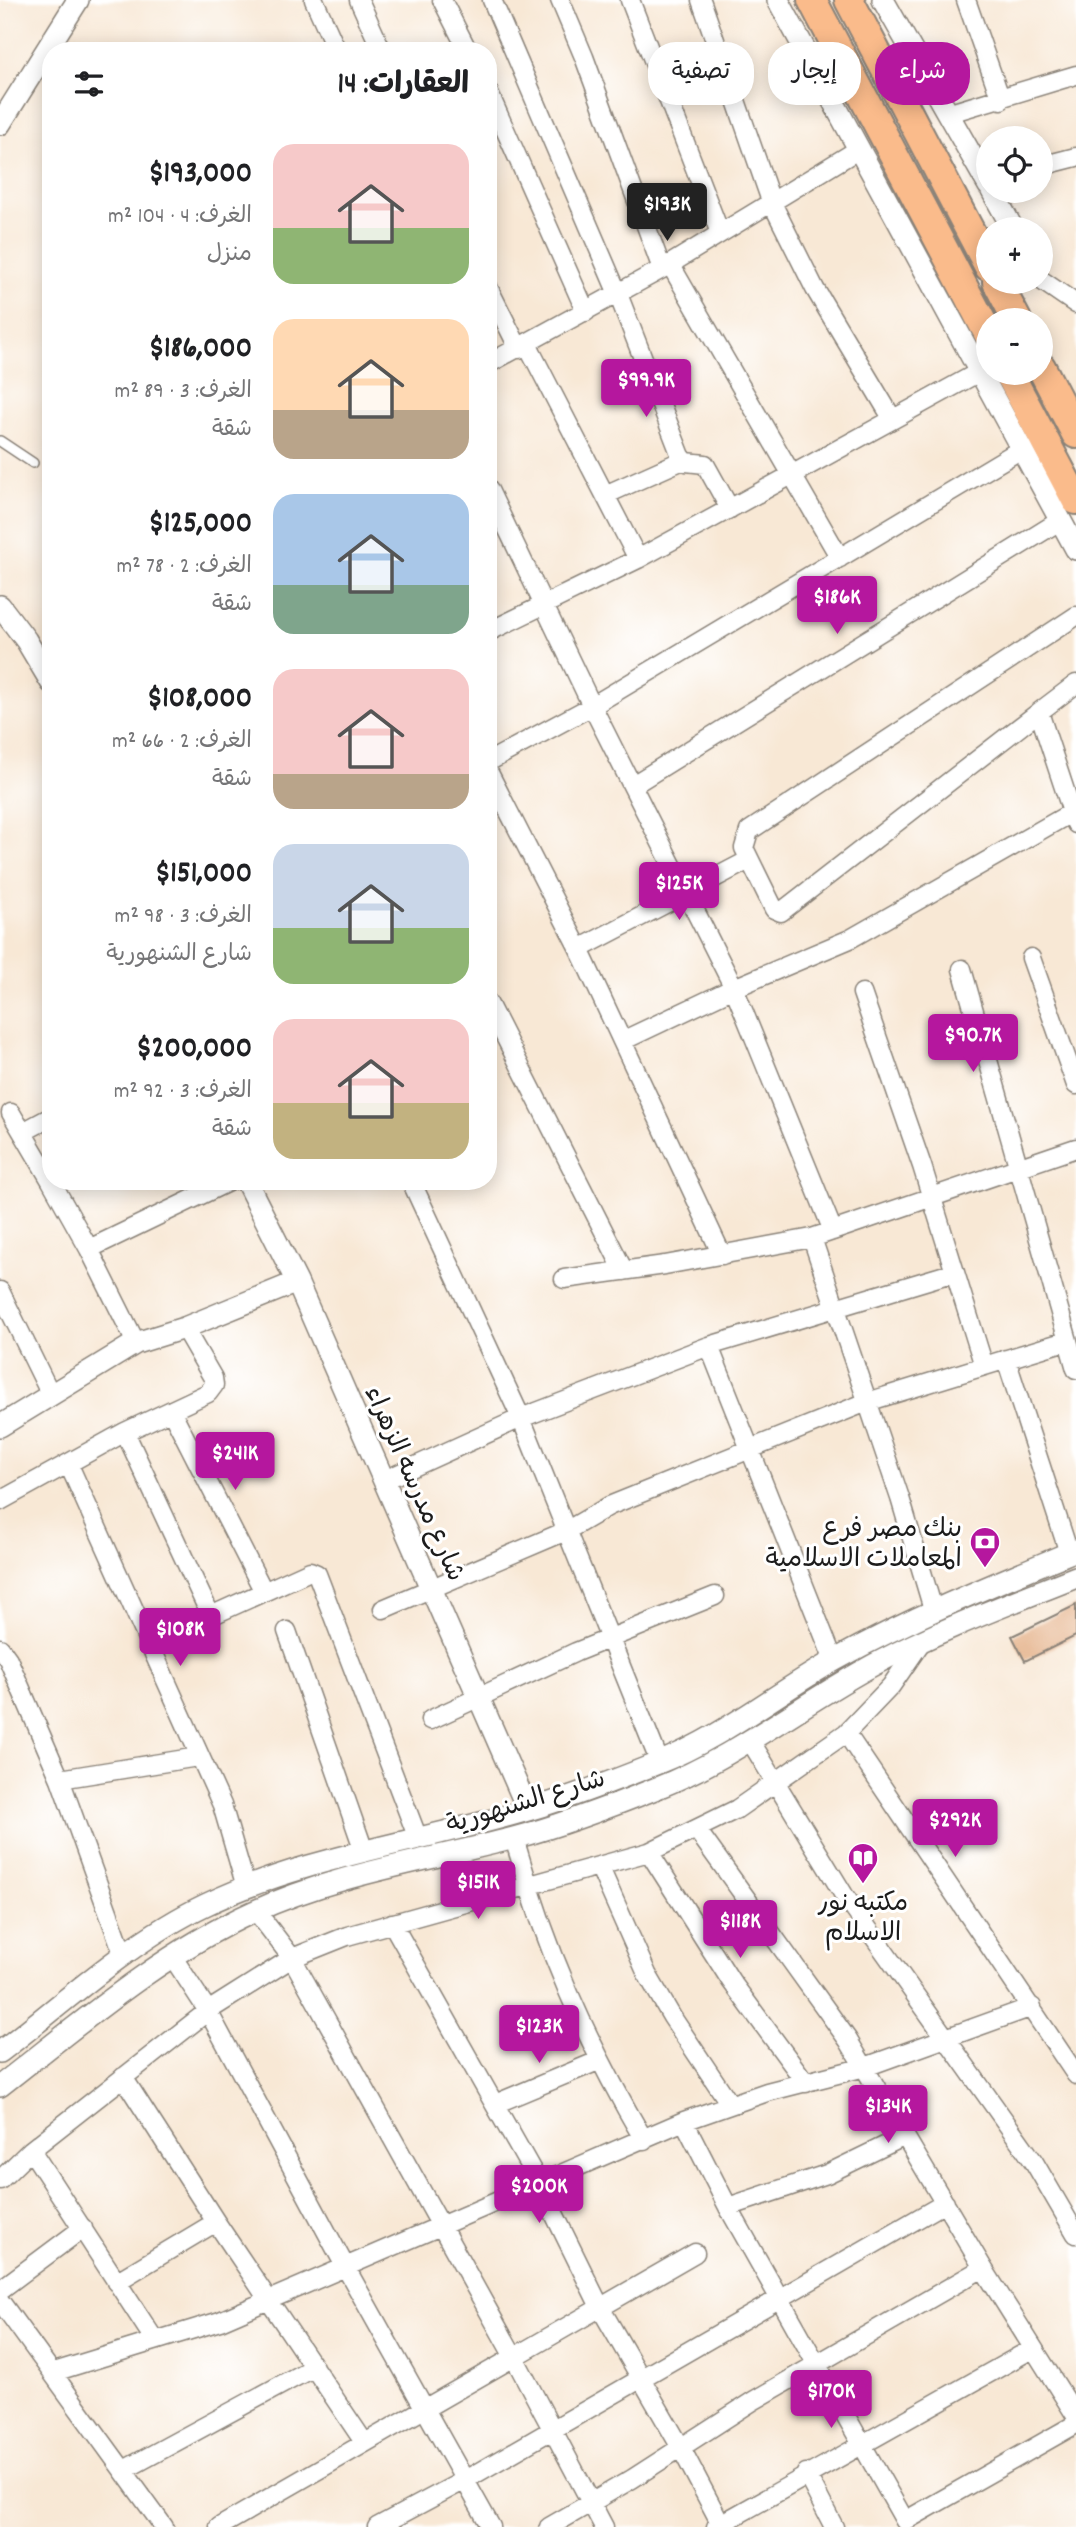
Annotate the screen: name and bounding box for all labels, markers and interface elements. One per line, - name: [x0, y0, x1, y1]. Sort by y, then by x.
- chip: تصفية: [648, 42, 754, 105]
- chip: إيجار: [768, 42, 861, 105]
- chip: شراء: [875, 42, 970, 105]
- icon: filters: [70, 65, 108, 103]
- text: العقارات: 14: [338, 65, 469, 108]
- map controls: [976, 126, 1053, 385]
- button: locate: [976, 126, 1053, 203]
- text: $193,000: [148, 154, 252, 197]
- icon: home: [329, 172, 413, 256]
- pin: $193K: [618, 184, 716, 243]
- text: $193K: [643, 189, 691, 222]
- text: الغرف: 4 · 104 m²: [108, 201, 252, 234]
- button: +: [976, 217, 1053, 294]
- text: منزل: [207, 239, 252, 272]
- button: −: [976, 308, 1053, 385]
- text: $186,000: [149, 329, 252, 372]
- icon: home: [329, 347, 413, 431]
- pin: $99.9K: [589, 360, 703, 419]
- text: $99.9K: [617, 365, 675, 398]
- text: الغرف: 3 · 89 m²: [115, 376, 252, 409]
- text: شقة: [212, 414, 252, 447]
- text: $125,000: [148, 504, 252, 547]
- icon: home: [329, 522, 413, 606]
- text: الغرف: 2 · 78 m²: [116, 551, 252, 584]
- pin: $186K: [788, 576, 886, 636]
- text: $186K: [813, 582, 861, 615]
- text: شقة: [212, 589, 252, 622]
- text: $108,000: [147, 679, 252, 722]
- icon: home: [329, 697, 413, 781]
- text: الغرف: 2 · 66 m²: [112, 726, 252, 759]
- text: شقة: [212, 764, 252, 797]
- text: $151,000: [155, 854, 252, 897]
- pin: $125K: [630, 862, 728, 922]
- text: $125K: [655, 868, 703, 901]
- icon: home: [329, 872, 413, 956]
- text: الغرف: 3 · 98 m²: [115, 901, 252, 934]
- text: شارع الشنهورية: [106, 939, 252, 972]
- pin: $90.7K: [916, 1014, 1030, 1074]
- text: $90.7K: [944, 1020, 1002, 1053]
- text: $200,000: [136, 1029, 252, 1072]
- icon: home: [329, 1047, 413, 1131]
- text: الغرف: 3 · 92 m²: [114, 1076, 252, 1109]
- text: شقة: [212, 1114, 252, 1147]
- street label: شارع مدرسه الزهراء: [353, 1381, 472, 1588]
- pin: $241K: [186, 1432, 284, 1492]
- text: $241K: [212, 1438, 258, 1471]
- place label: بنك مصر فرع المعاملات الاسلامية: [765, 1512, 962, 1579]
- bank icon: بنك مصر فرع المعاملات الاسلامية: [968, 1525, 1002, 1569]
- pin: $108K: [131, 1608, 229, 1668]
- text: $108K: [155, 1614, 205, 1647]
- street label: شارع الشنهورية: [442, 1762, 610, 1845]
- pin: $292K: [906, 1800, 1004, 1859]
- text: $292K: [929, 1805, 981, 1838]
- library icon: مكتبه نور الاسلام: [846, 1841, 880, 1885]
- pin: $151K: [429, 1862, 527, 1921]
- text: $151K: [456, 1867, 500, 1900]
- place label: مكتبه نور الاسلام: [817, 1886, 908, 1953]
- pin: $118K: [691, 1900, 789, 1960]
- text: $118K: [719, 1906, 761, 1939]
- pin: $123K: [490, 2006, 588, 2065]
- text: $123K: [515, 2011, 563, 2044]
- pin: $134K: [839, 2086, 937, 2145]
- text: $134K: [864, 2091, 912, 2124]
- pin: $200K: [490, 2166, 588, 2225]
- text: $200K: [510, 2171, 568, 2204]
- pin: $170K: [782, 2370, 880, 2430]
- text: $170K: [807, 2376, 855, 2409]

